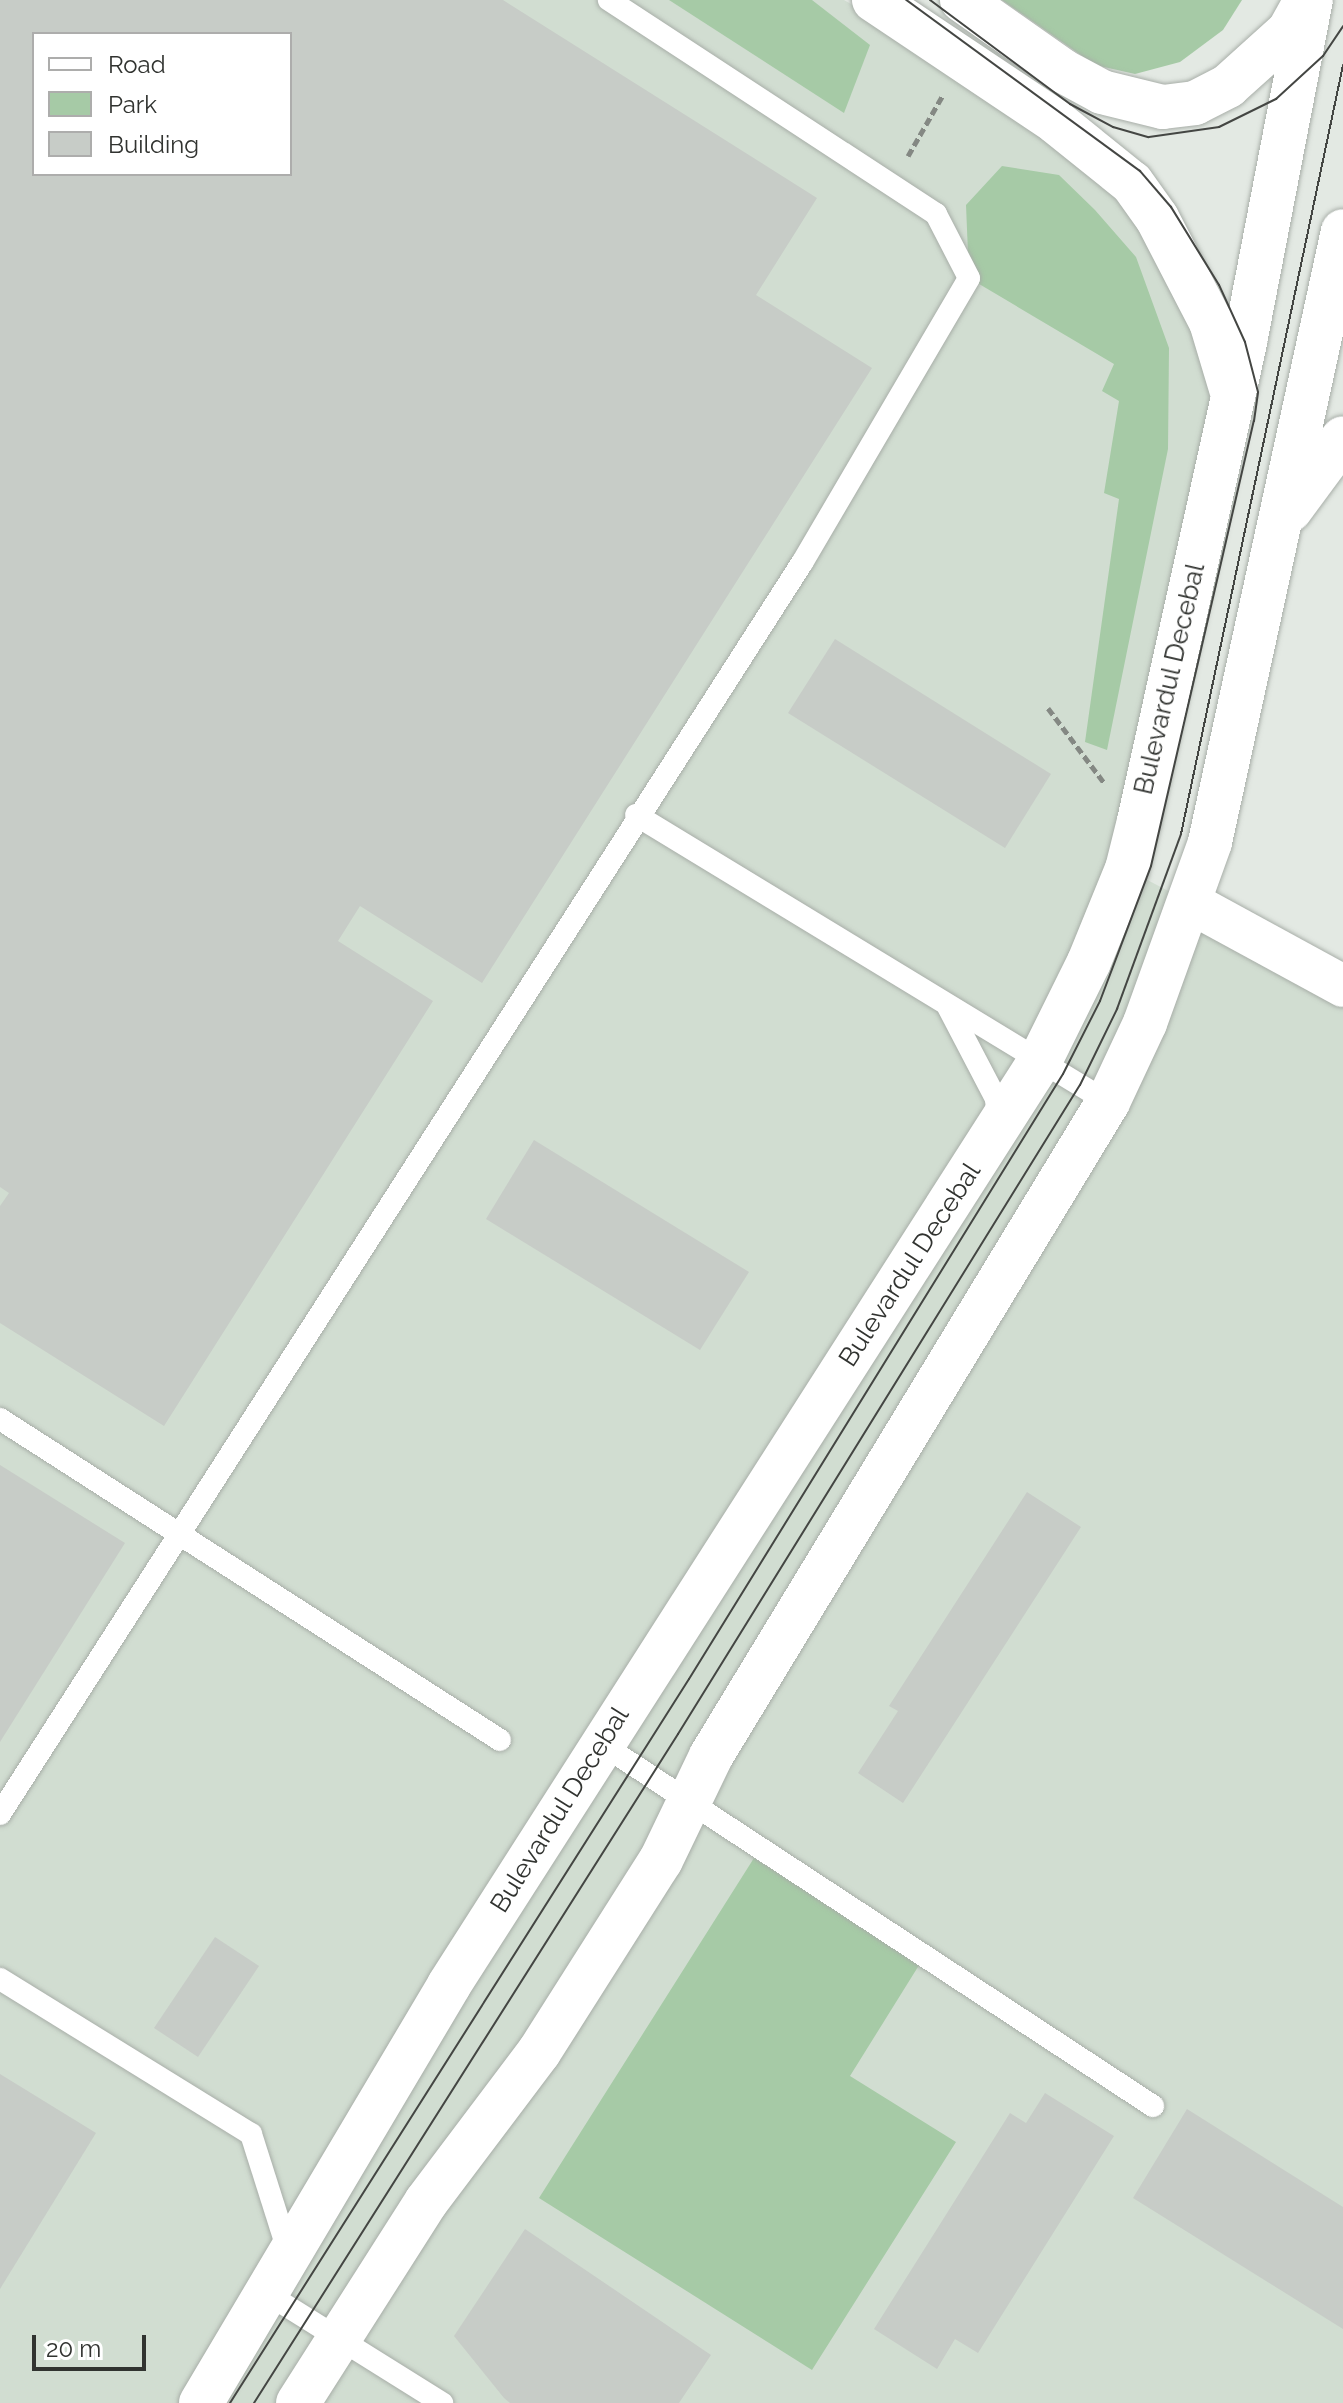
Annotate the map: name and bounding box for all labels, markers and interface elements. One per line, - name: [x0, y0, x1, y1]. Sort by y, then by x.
- legend: [32, 32, 292, 176]
- text: Road: [108, 50, 166, 79]
- text: Park: [108, 90, 157, 119]
- text: Building: [108, 130, 199, 159]
- street label: Bulevardul Decebal: [1128, 560, 1212, 798]
- street label: Bulevardul Decebal: [832, 1157, 988, 1373]
- street label: Bulevardul Decebal: [484, 1701, 636, 1919]
- scale bar: [36, 2319, 150, 2369]
- text: 20 m: [46, 2334, 101, 2363]

